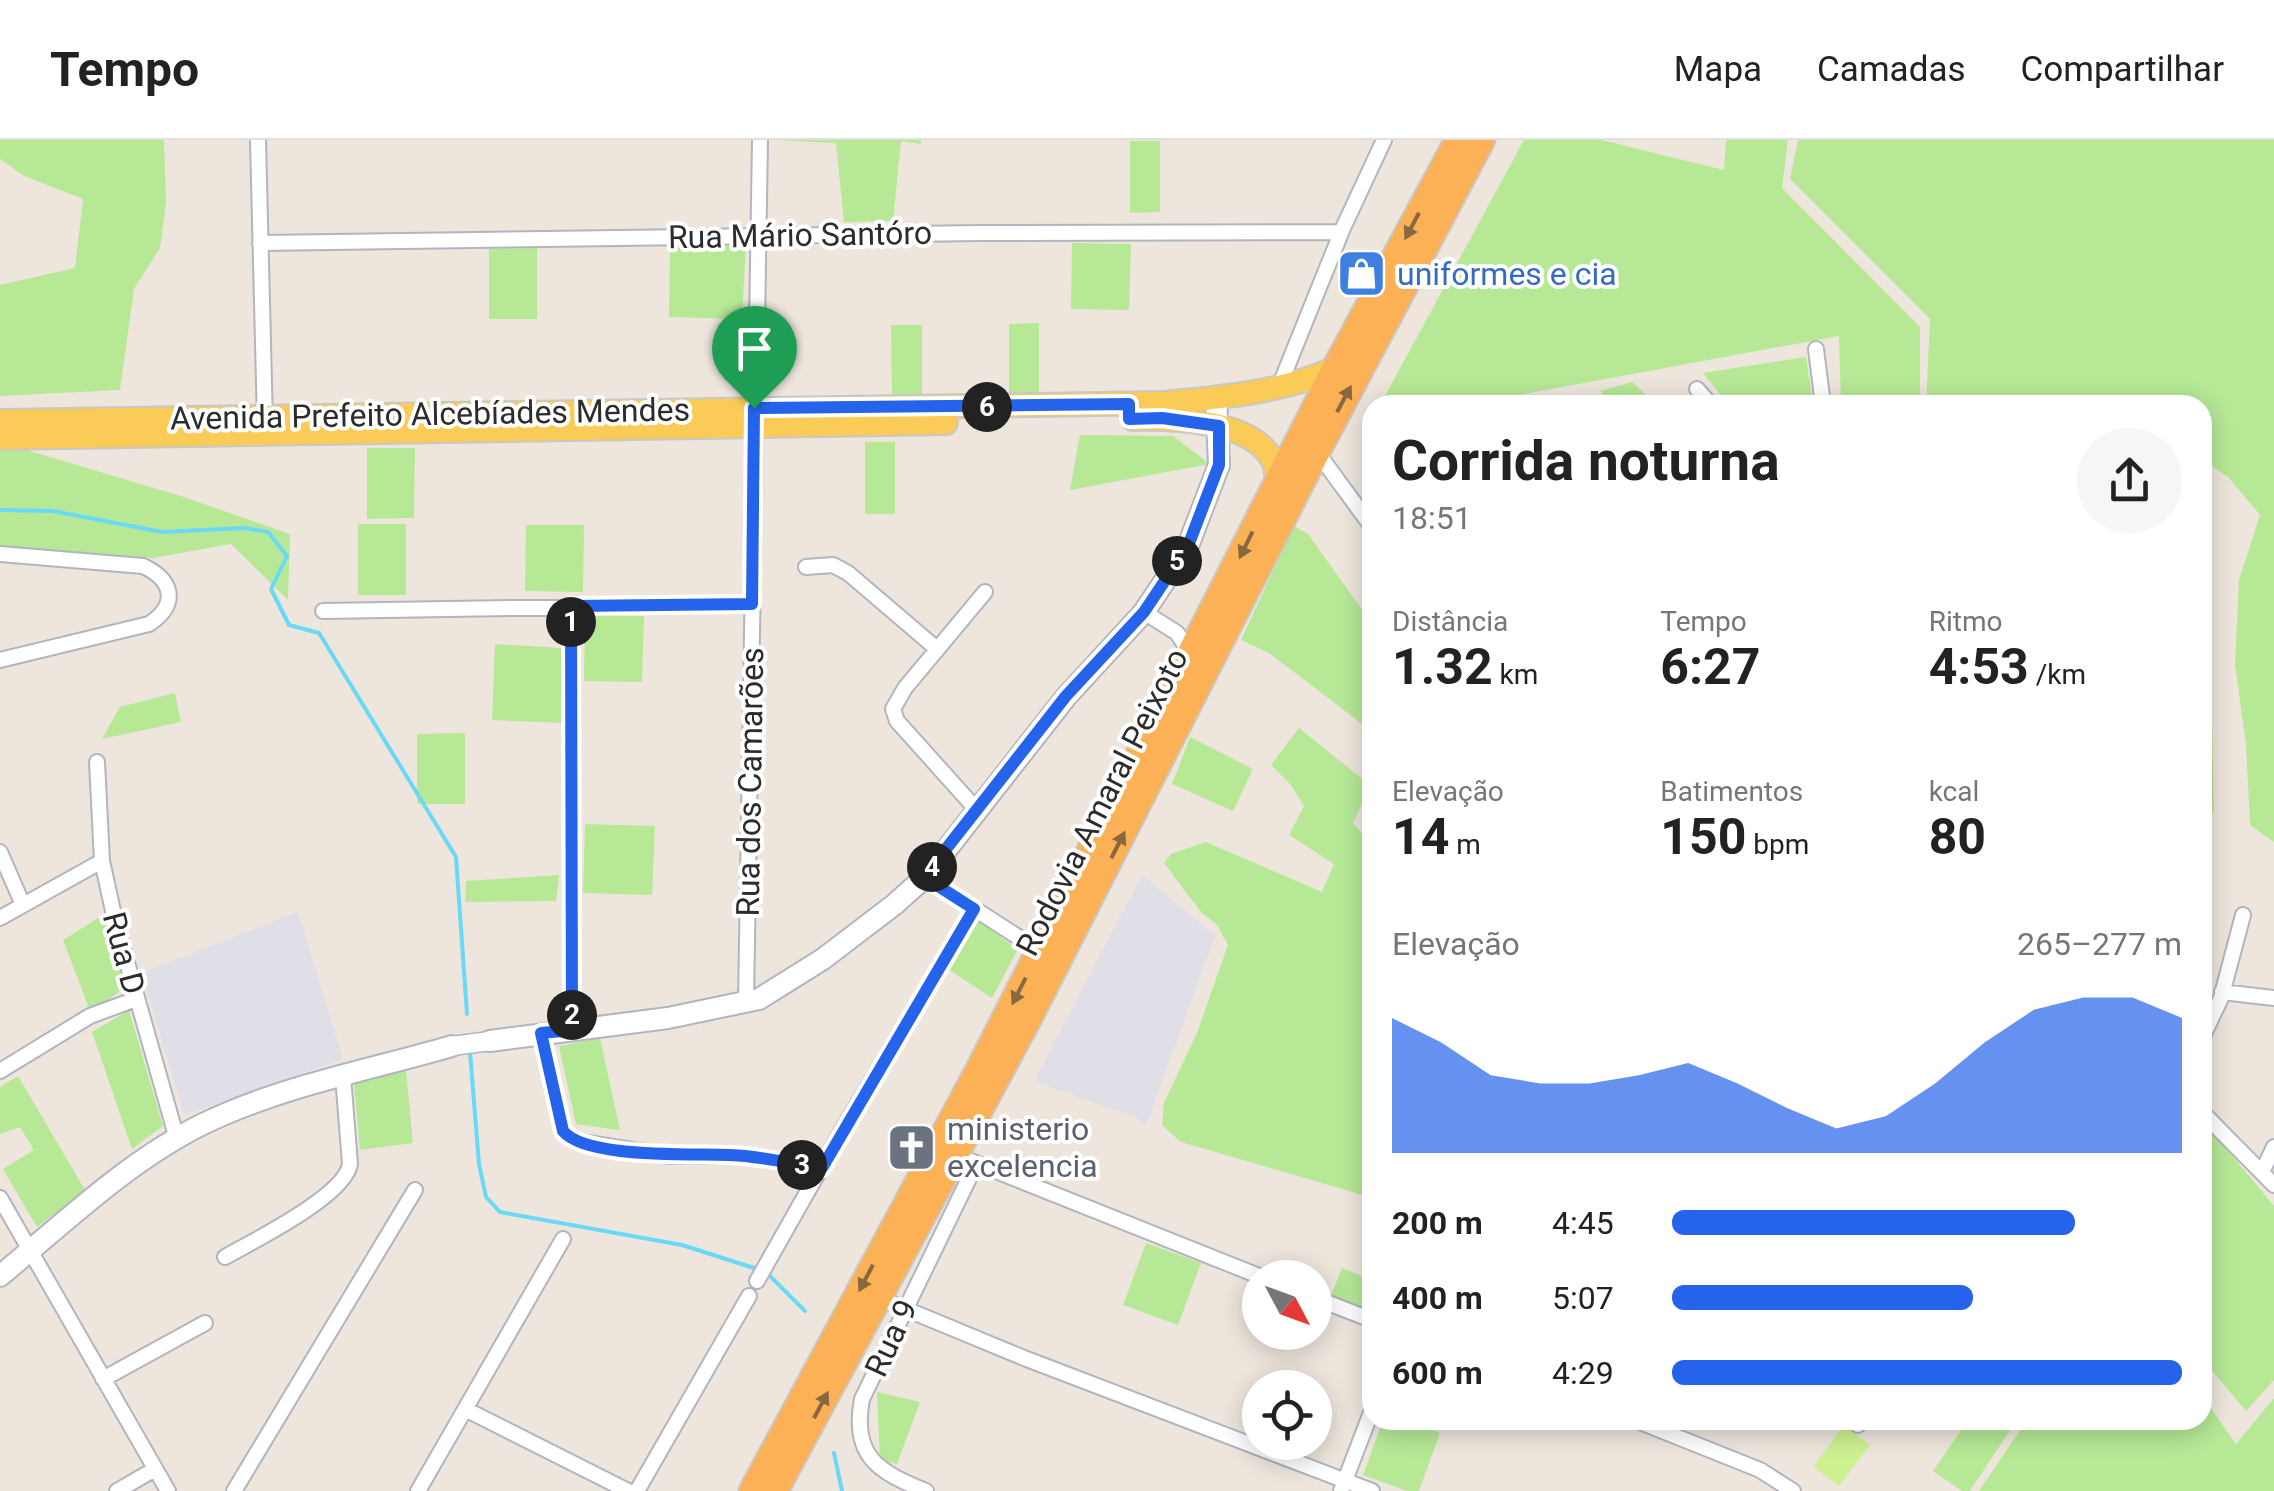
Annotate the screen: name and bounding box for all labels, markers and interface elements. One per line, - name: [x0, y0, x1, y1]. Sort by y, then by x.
- text: Tempo: [50, 41, 199, 98]
- text: Mapa: [1674, 49, 1762, 90]
- text: Camadas: [1817, 49, 1966, 90]
- text: Compartilhar: [2021, 49, 2224, 90]
- one-way arrow: [1403, 211, 1420, 240]
- street label: Rua Mário Santóro: [668, 214, 932, 256]
- shop icon: uniformes e cia: [1336, 248, 1388, 300]
- place label: uniformes e cia: [1397, 255, 1617, 293]
- pin: [712, 306, 797, 409]
- icon: arrive: [727, 321, 782, 376]
- pin: 6: [962, 382, 1012, 432]
- one-way arrow: [1336, 384, 1353, 413]
- street label: Avenida Prefeito Alcebíades Mendes: [170, 390, 690, 438]
- text: 6: [979, 390, 995, 423]
- button: share: [2077, 428, 2182, 533]
- text: Corrida noturna: [1392, 429, 1780, 493]
- text: 18:51: [1392, 499, 1472, 537]
- one-way arrow: [1238, 531, 1255, 560]
- pin: 5: [1152, 536, 1202, 586]
- text: 5: [1169, 544, 1185, 577]
- pin: 1: [546, 597, 596, 647]
- text: 1: [563, 605, 579, 638]
- text: Distância: [1392, 605, 1508, 638]
- text: Tempo: [1660, 605, 1747, 638]
- text: Ritmo: [1929, 605, 2002, 638]
- text: 1.32: [1392, 638, 1493, 696]
- text: 6:27: [1660, 638, 1760, 696]
- text: 4:53: [1929, 638, 2029, 696]
- street label: Rodovia Amaral Peixoto: [1008, 642, 1196, 962]
- street label: Rua dos Camarões: [729, 647, 771, 917]
- text: km: [1493, 658, 1538, 691]
- text: /km: [2029, 658, 2086, 691]
- text: Elevação: [1392, 775, 1504, 808]
- text: Batimentos: [1660, 775, 1803, 808]
- text: kcal: [1929, 775, 1979, 808]
- text: 14: [1392, 808, 1449, 866]
- text: 150: [1660, 808, 1746, 866]
- text: 80: [1929, 808, 1986, 866]
- text: m: [1449, 828, 1481, 861]
- text: bpm: [1746, 828, 1809, 861]
- one-way arrow: [1109, 830, 1126, 859]
- pin: 4: [907, 842, 957, 892]
- text: 4: [924, 850, 940, 883]
- street label: Rua D: [95, 908, 153, 998]
- text: Elevação: [1392, 925, 1520, 963]
- text: 265–277 m: [2017, 925, 2182, 963]
- one-way arrow: [1011, 977, 1028, 1006]
- pin: 2: [547, 990, 597, 1040]
- text: 2: [564, 998, 580, 1031]
- place label: ministerio excelencia: [947, 1110, 1098, 1185]
- church icon: ministerio excelencia: [886, 1121, 938, 1173]
- pin: 3: [777, 1140, 827, 1190]
- text: 3: [794, 1148, 810, 1181]
- text: 200 m: [1392, 1204, 1483, 1242]
- text: 4:45: [1552, 1204, 1614, 1242]
- north arrow: [1242, 1260, 1332, 1350]
- map controls: [1242, 1260, 1332, 1460]
- one-way arrow: [858, 1263, 875, 1292]
- text: 400 m: [1392, 1279, 1483, 1317]
- text: 5:07: [1552, 1279, 1614, 1317]
- street label: Rua 9: [857, 1293, 925, 1383]
- text: 600 m: [1392, 1354, 1483, 1392]
- text: 4:29: [1552, 1354, 1614, 1392]
- button: locate: [1242, 1370, 1332, 1460]
- one-way arrow: [813, 1391, 830, 1420]

